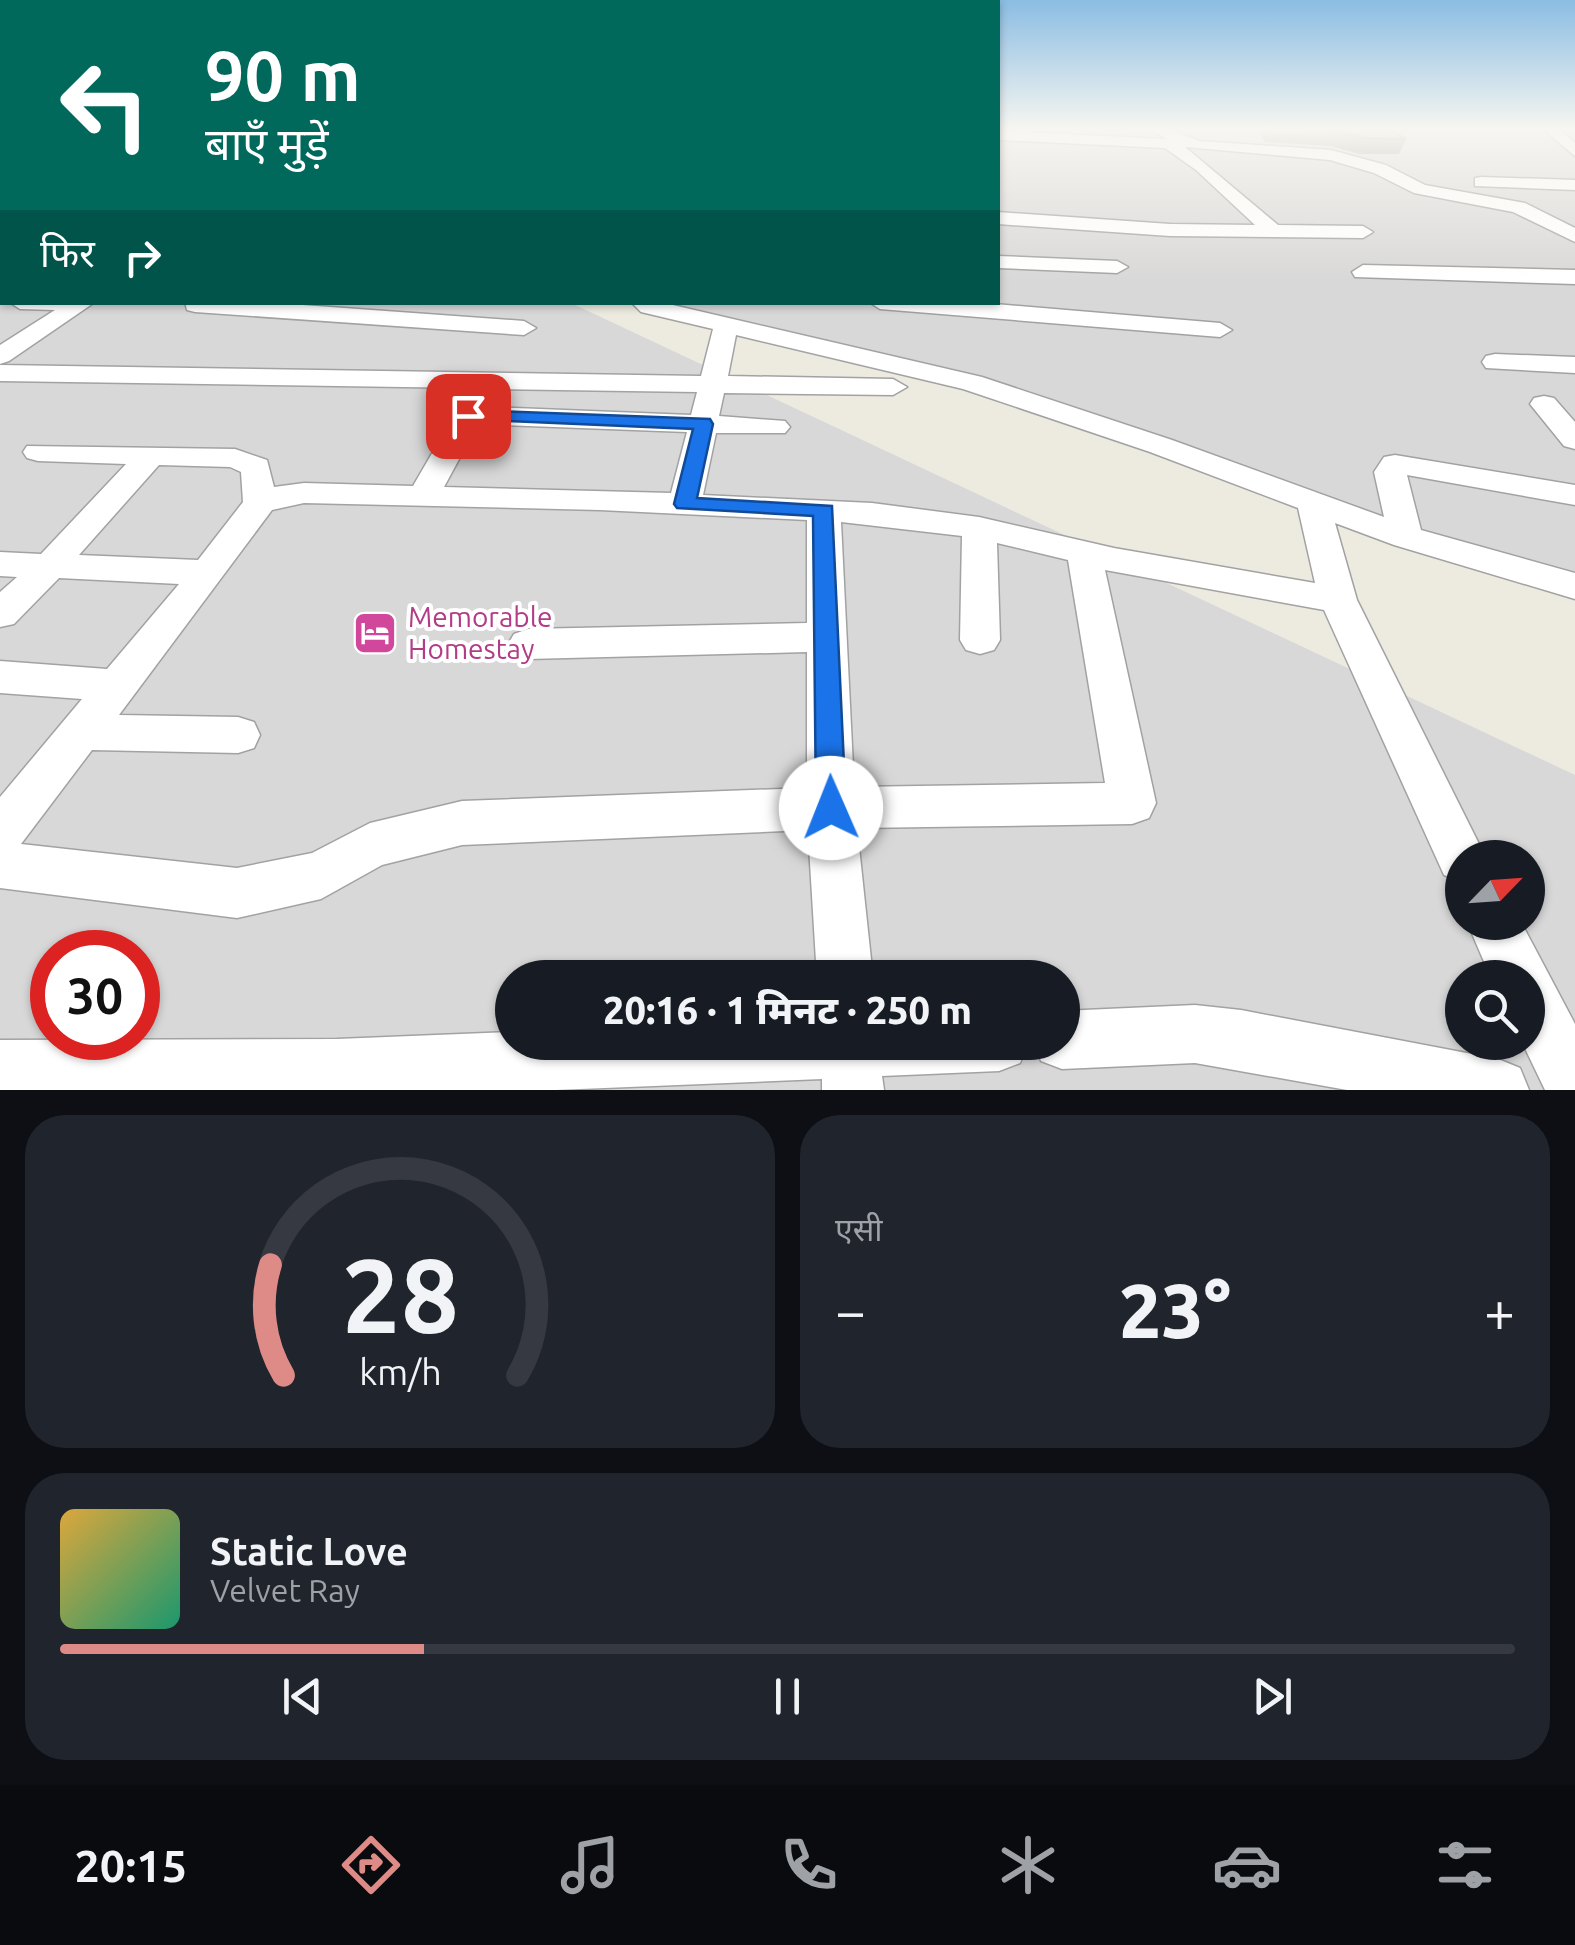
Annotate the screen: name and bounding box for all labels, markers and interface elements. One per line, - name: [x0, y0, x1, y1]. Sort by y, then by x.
- text: 90 m: [205, 36, 361, 114]
- icon: left: [40, 40, 170, 170]
- text: बाएँ मुड़ें: [205, 118, 329, 169]
- icon: right: [115, 230, 170, 285]
- text: फिर: [40, 232, 95, 274]
- pin: [426, 374, 511, 459]
- icon: arrive: [441, 389, 496, 444]
- place label: Memorable Homestay: [408, 601, 552, 664]
- hotel icon: Memorable Homestay: [352, 610, 398, 656]
- position arrow: [779, 756, 883, 860]
- north arrow: [1445, 840, 1545, 940]
- map controls: [1445, 840, 1545, 1060]
- speed limit sign: 30: [30, 930, 160, 1060]
- button: search: [1445, 960, 1545, 1060]
- text: 20:16 · 1 मिनट · 250 m: [603, 989, 972, 1031]
- text: एसी: [835, 1211, 883, 1247]
- text: 28: [341, 1236, 459, 1353]
- text: 23°: [1119, 1268, 1231, 1352]
- text: −: [835, 1280, 866, 1341]
- text: +: [1484, 1280, 1515, 1341]
- text: km/h: [359, 1352, 441, 1392]
- text: Static Love: [210, 1530, 408, 1572]
- text: Velvet Ray: [210, 1572, 360, 1608]
- icon: previous: [275, 1669, 330, 1724]
- icon: pause: [760, 1669, 815, 1724]
- icon: next: [1245, 1669, 1300, 1724]
- icon: directions: [336, 1830, 406, 1900]
- icon: music: [555, 1830, 625, 1900]
- icon: phone: [774, 1830, 844, 1900]
- icon: climate: [993, 1830, 1063, 1900]
- icon: car: [1212, 1830, 1282, 1900]
- icon: filters: [1430, 1830, 1500, 1900]
- text: 20:15: [74, 1840, 187, 1891]

